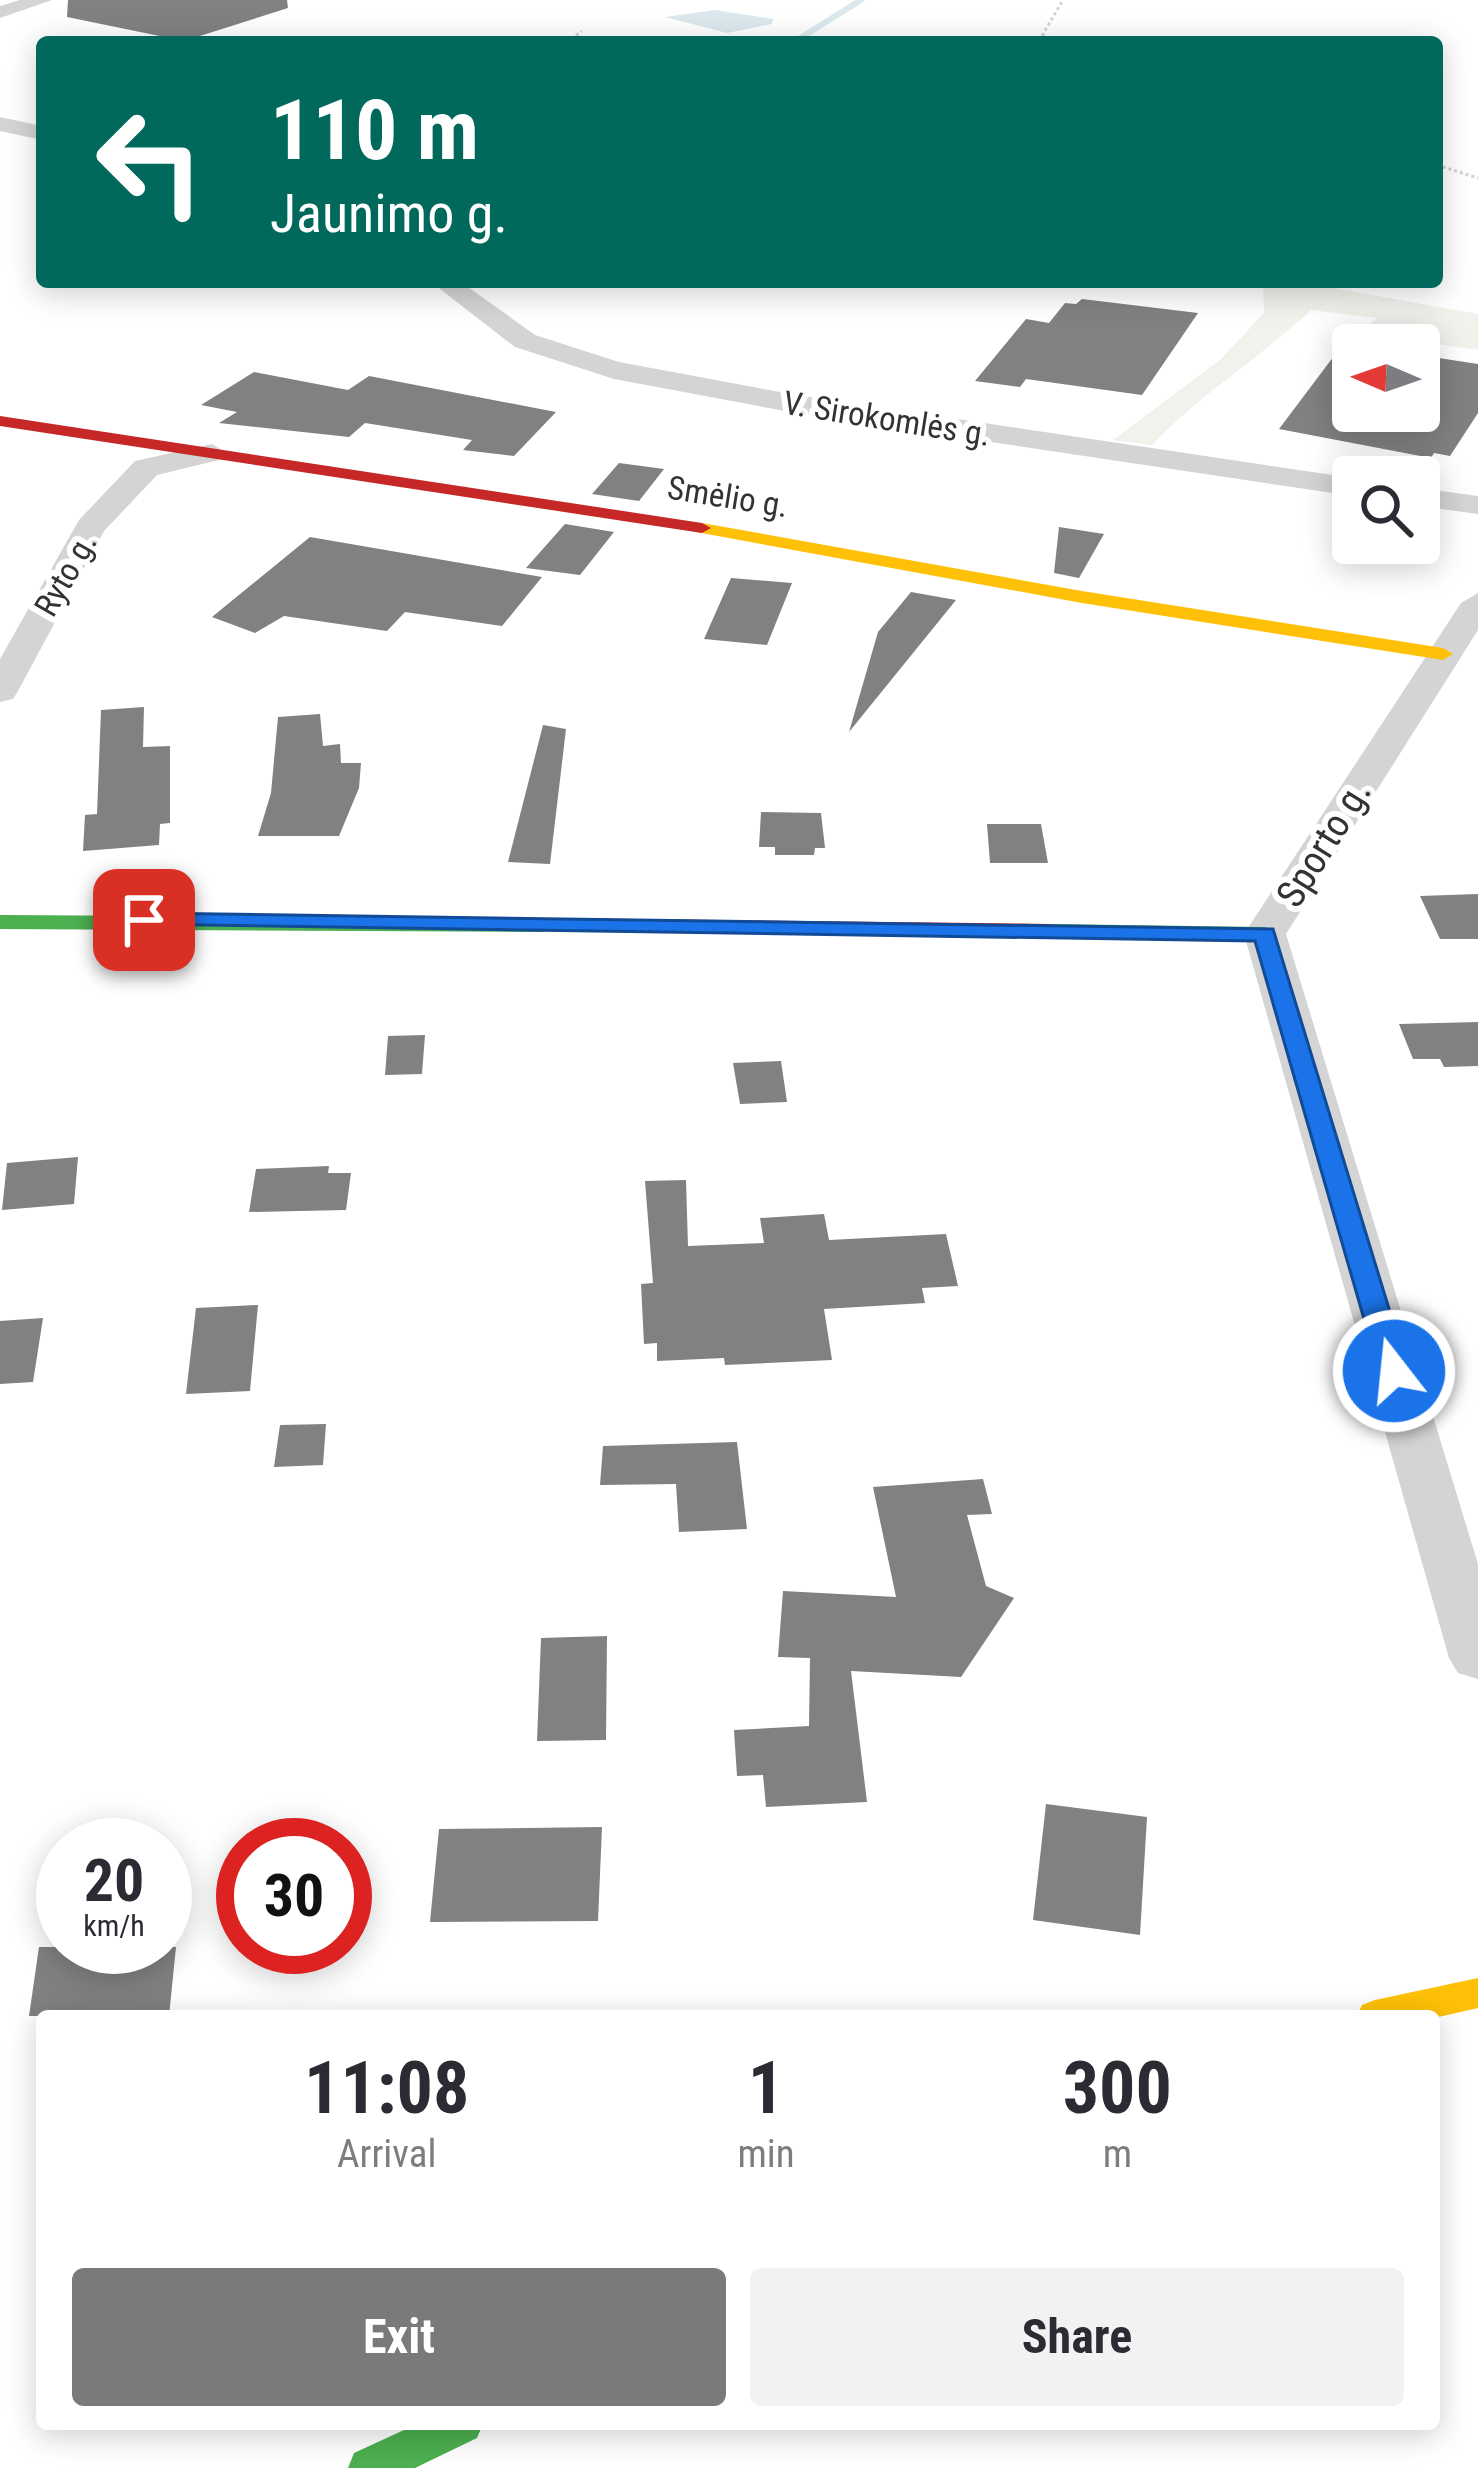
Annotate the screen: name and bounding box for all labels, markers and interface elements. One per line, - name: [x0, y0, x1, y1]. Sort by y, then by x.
- text: 110 m: [270, 81, 479, 180]
- icon: left: [72, 84, 228, 240]
- text: Jaunimo g.: [270, 182, 508, 245]
- north arrow: [1332, 324, 1440, 432]
- map controls: [1332, 324, 1440, 564]
- street label: V. Sirokomlės g.: [781, 383, 993, 454]
- button: search: [1332, 456, 1440, 564]
- street label: Smėlio g.: [665, 468, 791, 525]
- street label: Ryto g.: [26, 526, 105, 623]
- street label: Sporto g.: [1267, 772, 1381, 916]
- pin: [93, 869, 195, 971]
- icon: arrive: [111, 887, 177, 953]
- position arrow: [1331, 1308, 1457, 1434]
- speed limit sign: 30: [216, 1818, 372, 1974]
- text: 20: [84, 1845, 144, 1916]
- text: km/h: [83, 1908, 145, 1943]
- text: 11:08: [304, 2046, 469, 2131]
- text: 1: [748, 2046, 784, 2131]
- text: 300: [1063, 2046, 1172, 2131]
- text: Arrival: [337, 2131, 436, 2177]
- text: min: [737, 2131, 795, 2177]
- text: m: [1103, 2131, 1132, 2177]
- button: Exit: [72, 2268, 726, 2406]
- button: Share: [750, 2268, 1404, 2406]

